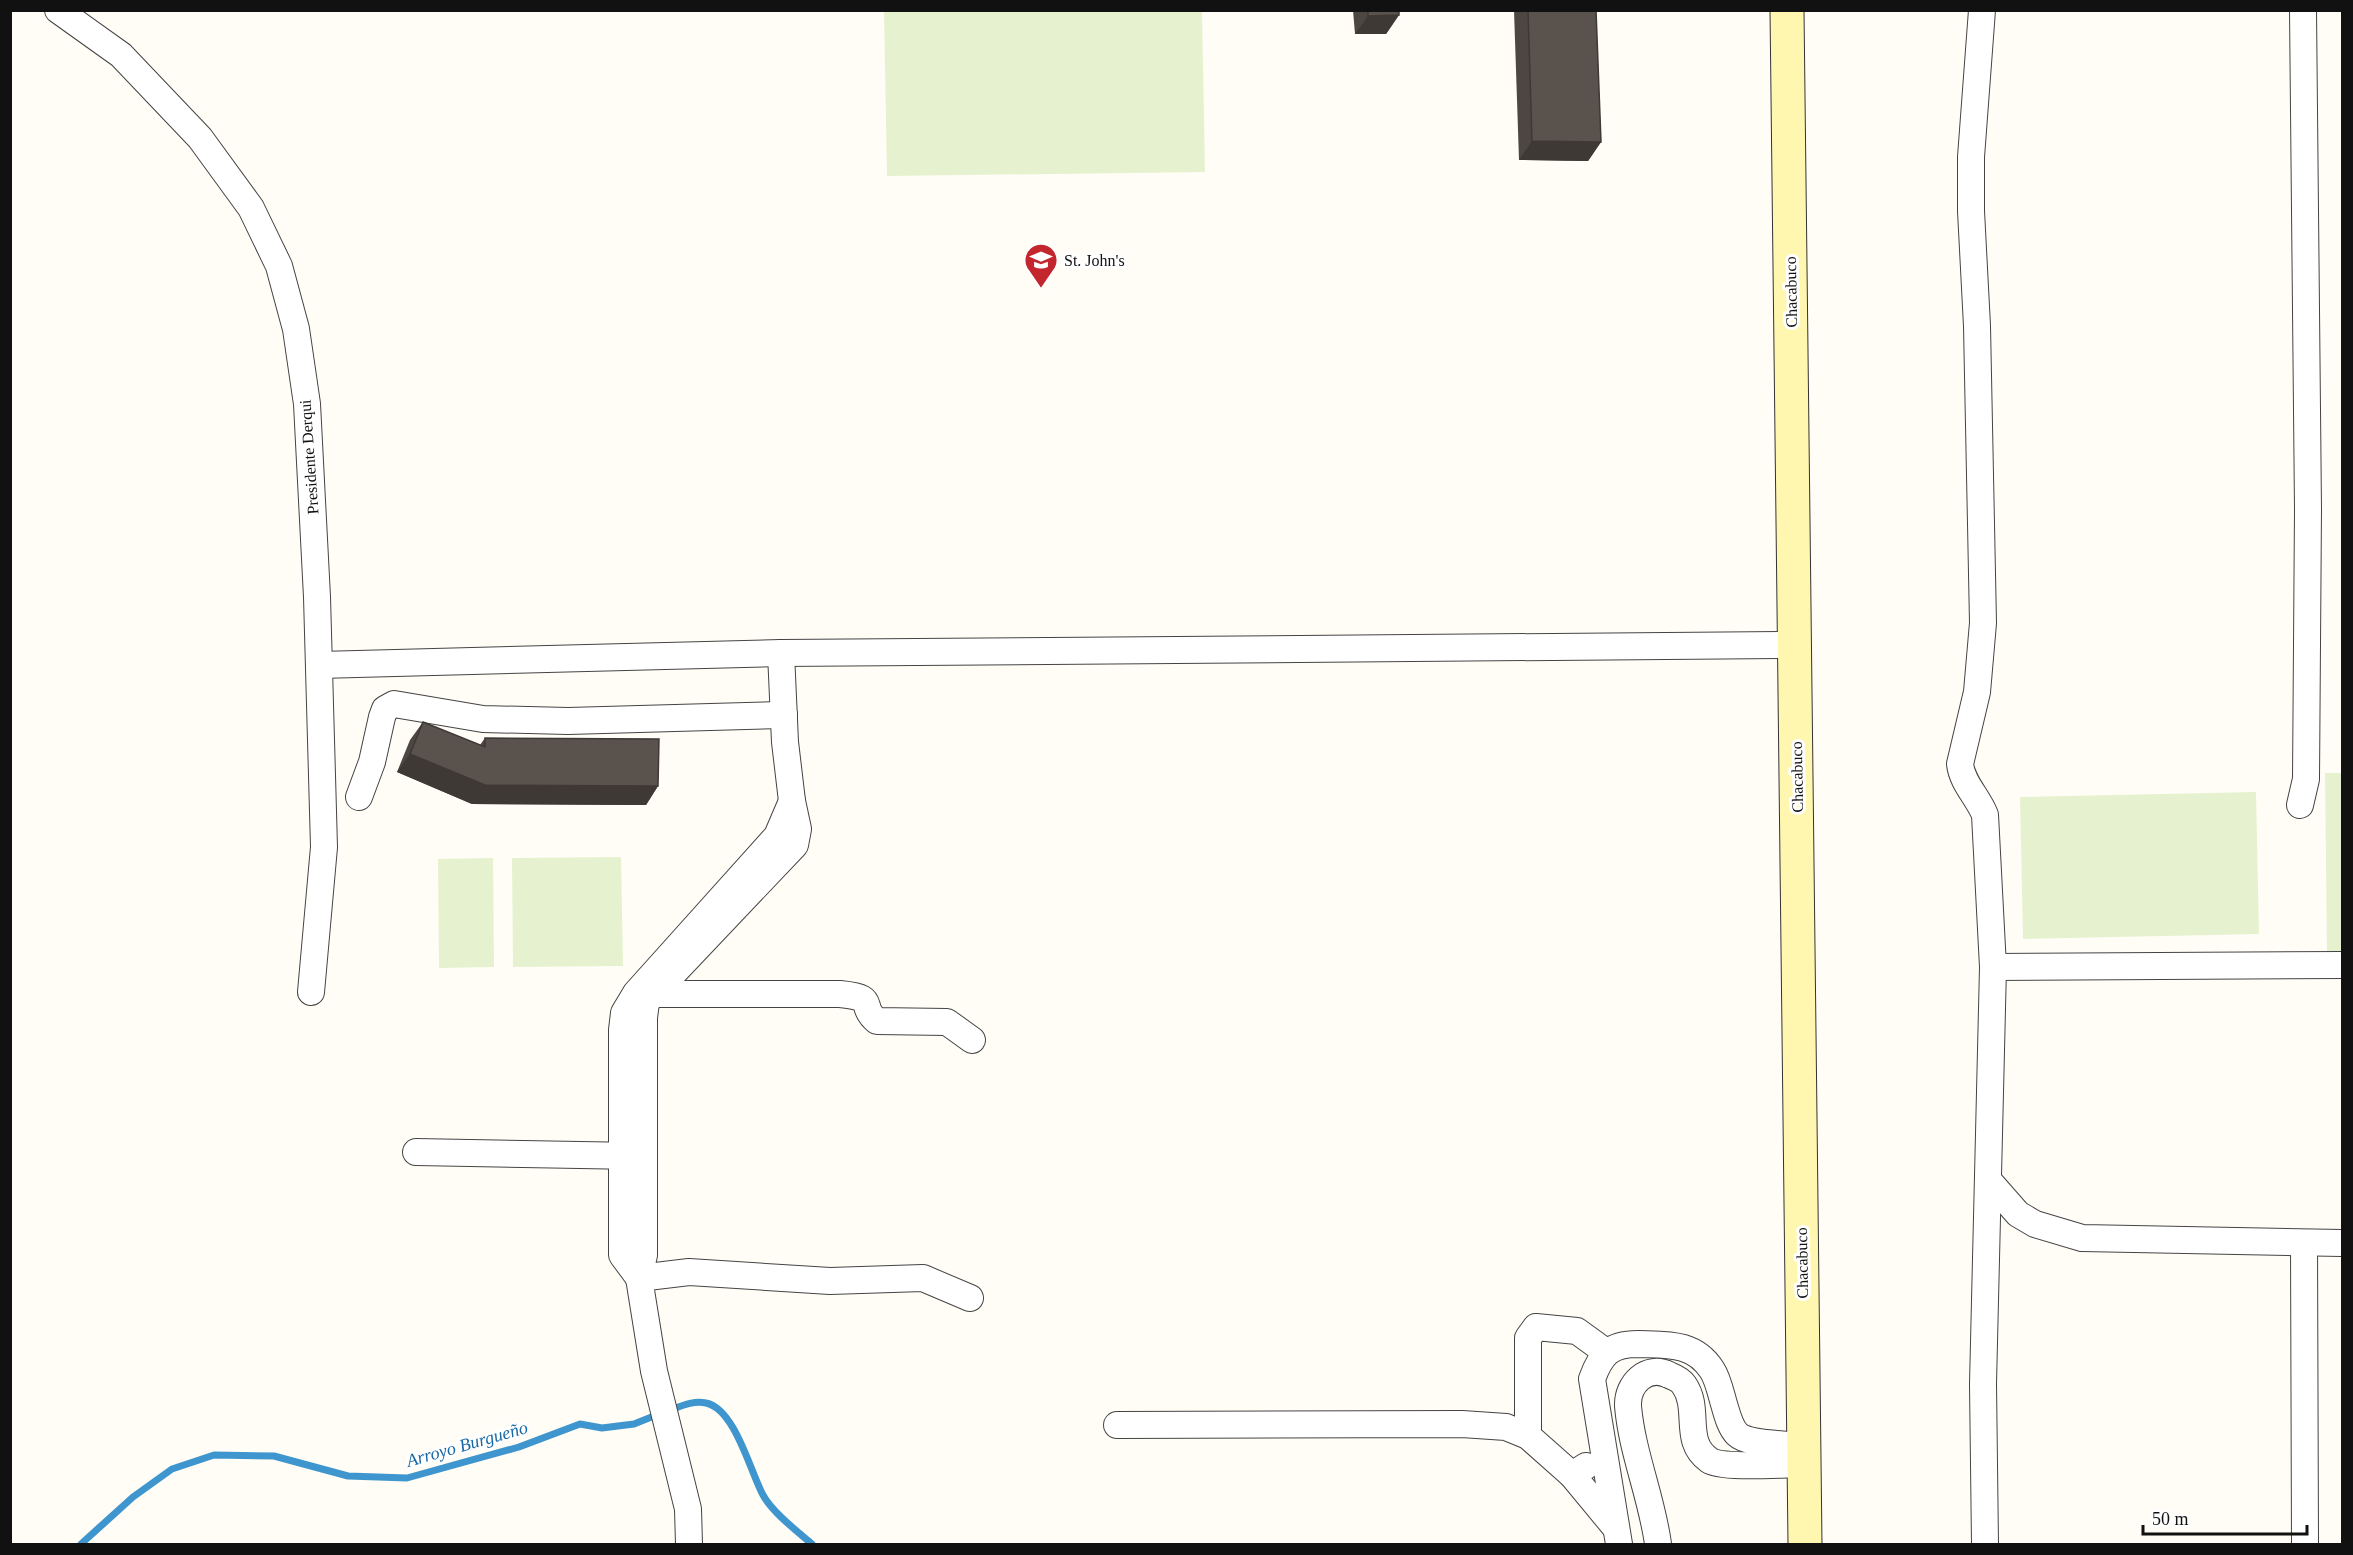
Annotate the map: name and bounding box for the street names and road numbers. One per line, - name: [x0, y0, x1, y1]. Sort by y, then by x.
- street label: Chacabuco: [1782, 256, 1800, 328]
- street label: Presidente Derqui: [296, 398, 322, 515]
- street label: Chacabuco: [1788, 741, 1806, 813]
- street label: Chacabuco: [1793, 1227, 1811, 1299]

